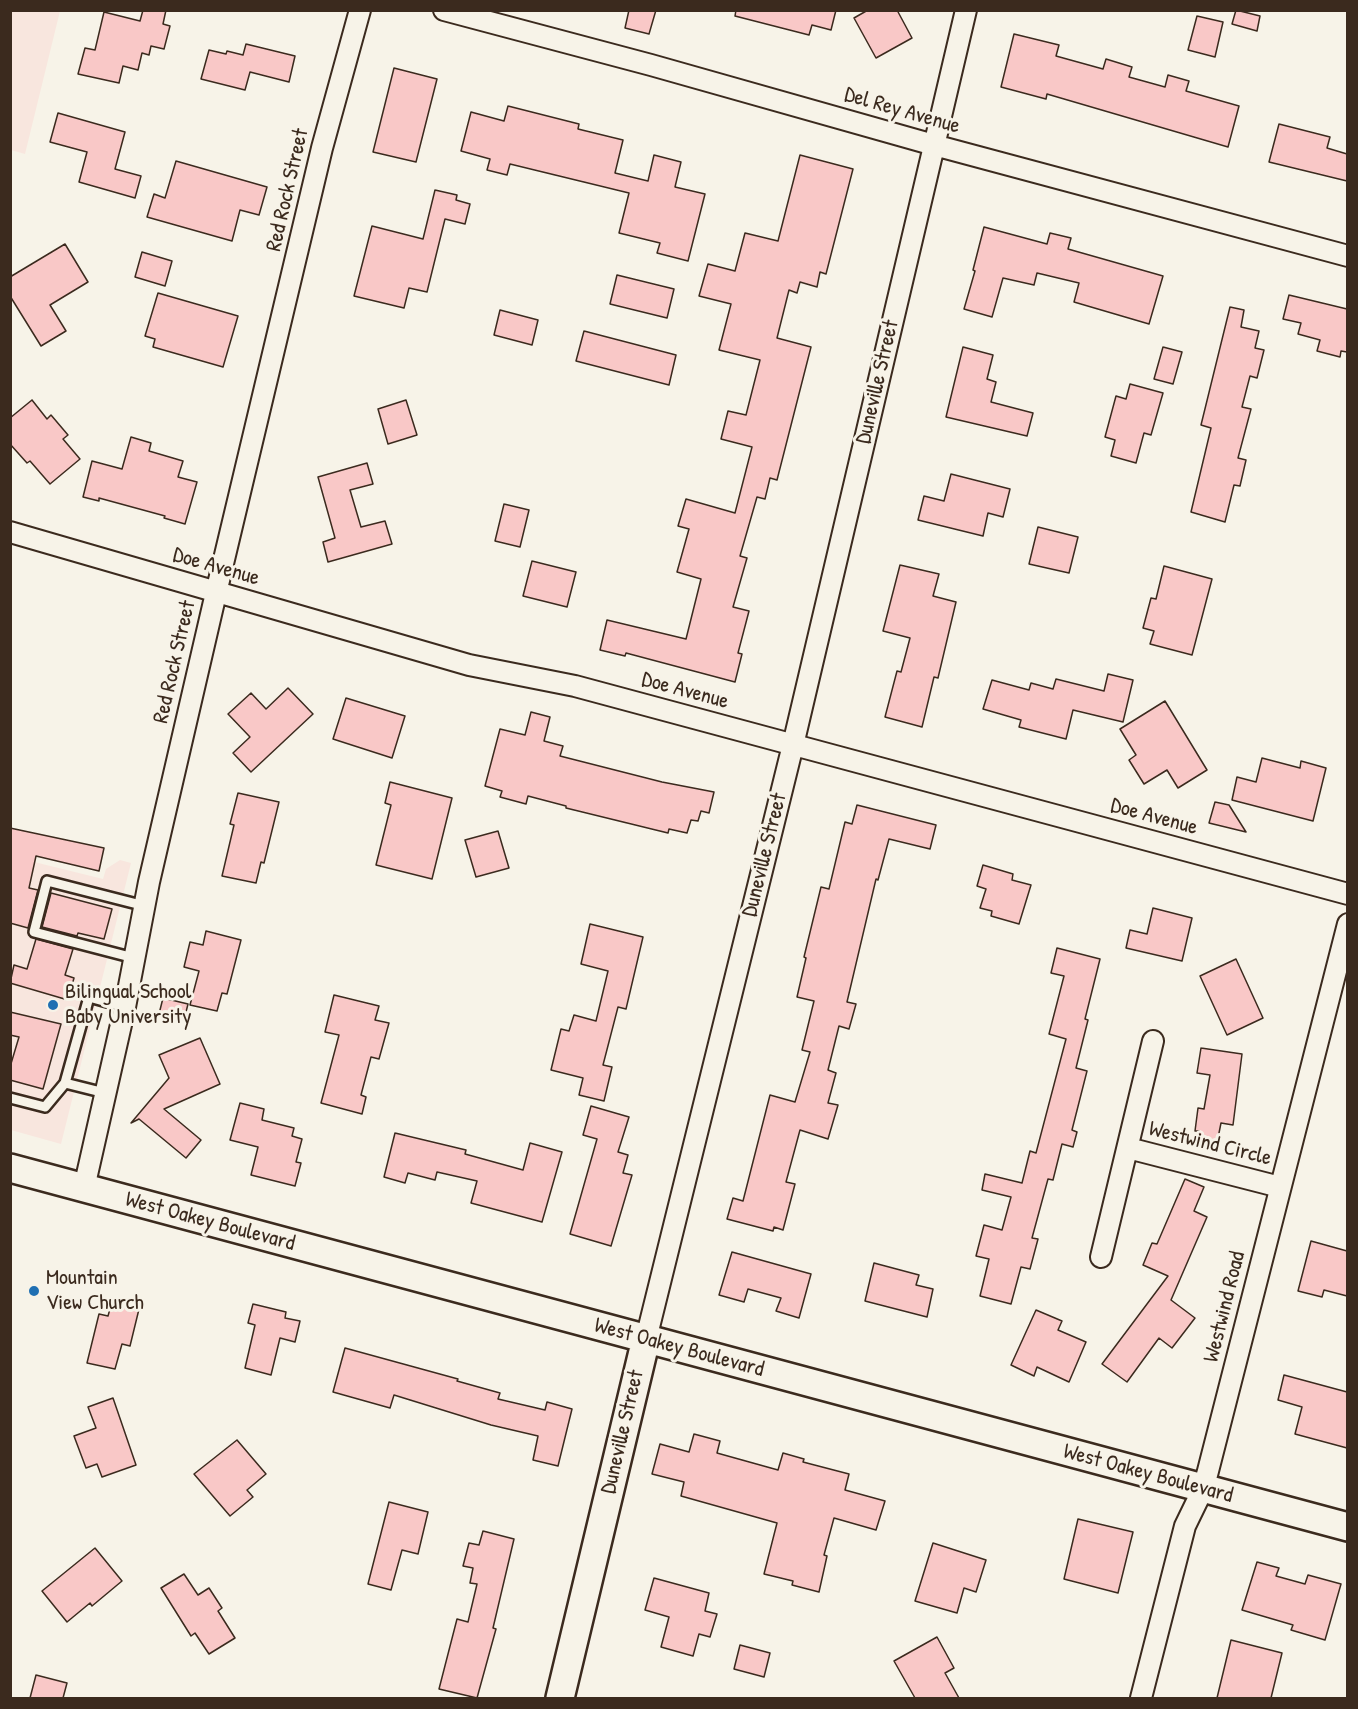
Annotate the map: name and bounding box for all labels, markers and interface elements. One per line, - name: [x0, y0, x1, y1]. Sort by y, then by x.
- street label: Del Rey Avenue: [841, 82, 963, 140]
- street label: Red Rock Street: [261, 126, 315, 254]
- street label: Duneville Street: [851, 318, 905, 446]
- street label: Doe Avenue: [170, 542, 262, 592]
- street label: Red Rock Street: [148, 598, 202, 726]
- street label: Doe Avenue: [639, 667, 731, 715]
- street label: Duneville Street: [737, 791, 793, 919]
- street label: Doe Avenue: [1108, 793, 1200, 841]
- place label: Bilingual School Baby University: [65, 979, 191, 1030]
- marker: Bilingual School Baby University: [46, 998, 60, 1012]
- street label: Westwind Circle: [1146, 1116, 1274, 1172]
- street label: West Oakey Boulevard: [122, 1187, 298, 1257]
- street label: Westwind Road: [1199, 1249, 1251, 1365]
- place label: Mountain View Church: [46, 1265, 144, 1316]
- marker: Mountain View Church: [27, 1284, 41, 1298]
- street label: West Oakey Boulevard: [591, 1313, 767, 1383]
- street label: Duneville Street: [596, 1368, 650, 1496]
- street label: West Oakey Boulevard: [1060, 1439, 1236, 1509]

